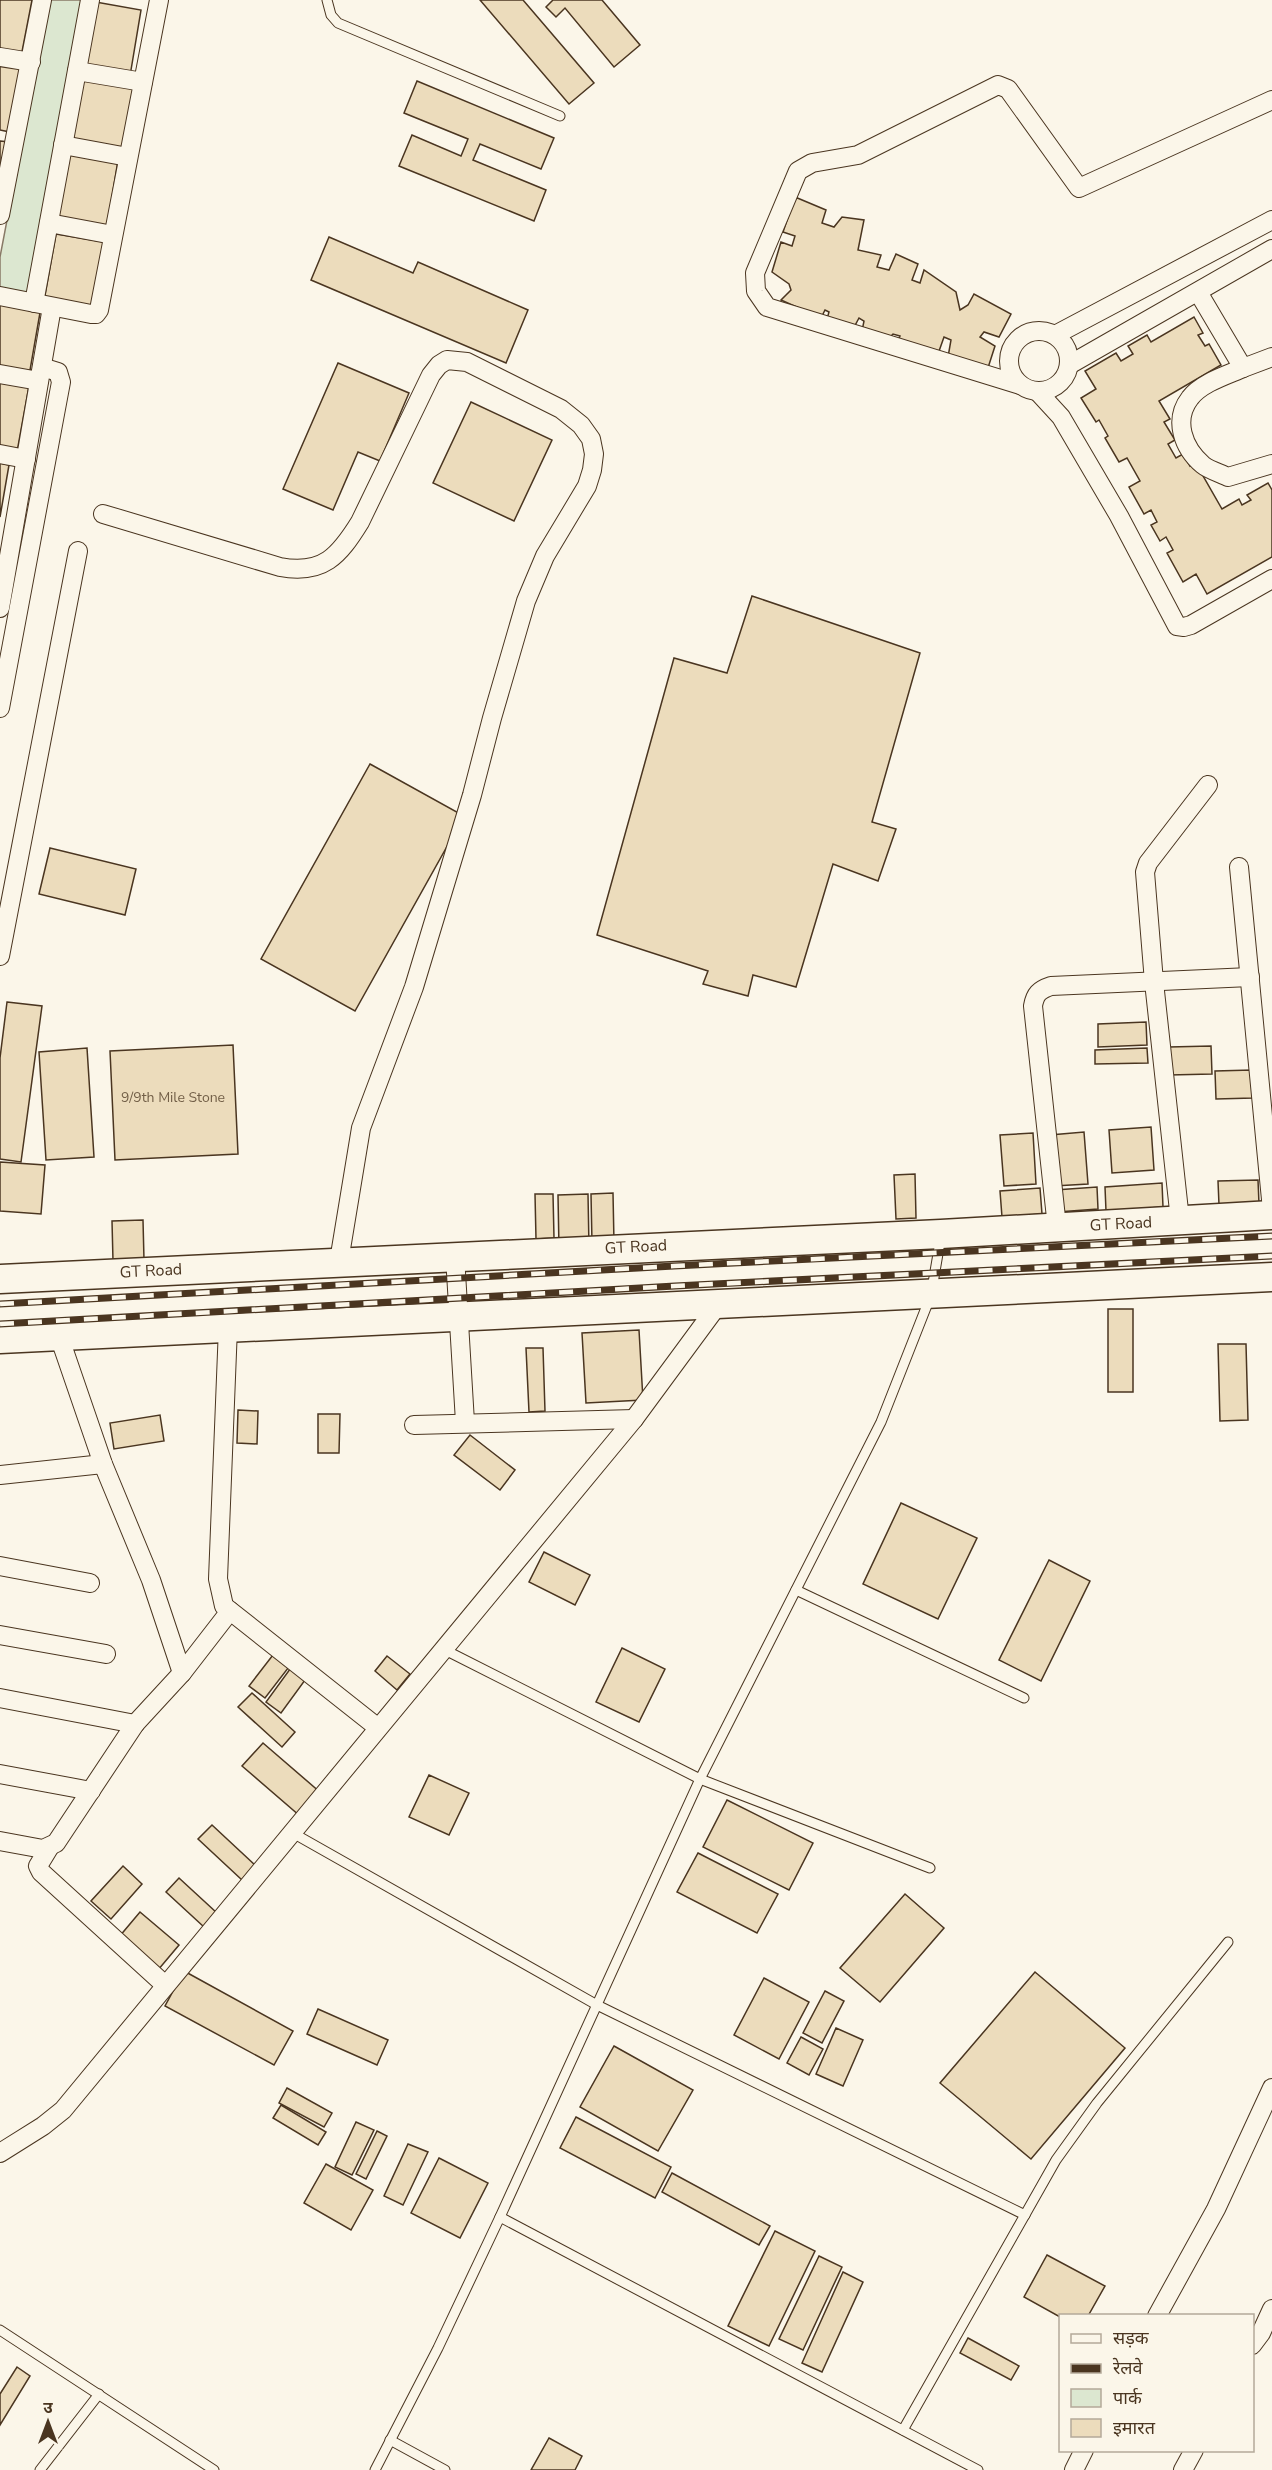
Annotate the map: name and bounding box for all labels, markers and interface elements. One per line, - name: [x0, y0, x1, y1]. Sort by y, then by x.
- house number: 9/9th Mile Stone: [121, 1088, 225, 1107]
- street label: GT Road: [1089, 1211, 1153, 1237]
- street label: GT Road: [604, 1234, 668, 1260]
- street label: GT Road: [119, 1258, 183, 1284]
- legend: [1059, 2314, 1254, 2452]
- text: सड़क: [1113, 2326, 1150, 2350]
- text: रेलवे: [1112, 2356, 1144, 2380]
- text: पार्क: [1113, 2386, 1143, 2410]
- north arrow: [18, 2392, 78, 2452]
- text: उ: [43, 2397, 53, 2419]
- text: इमारत: [1113, 2416, 1156, 2440]

